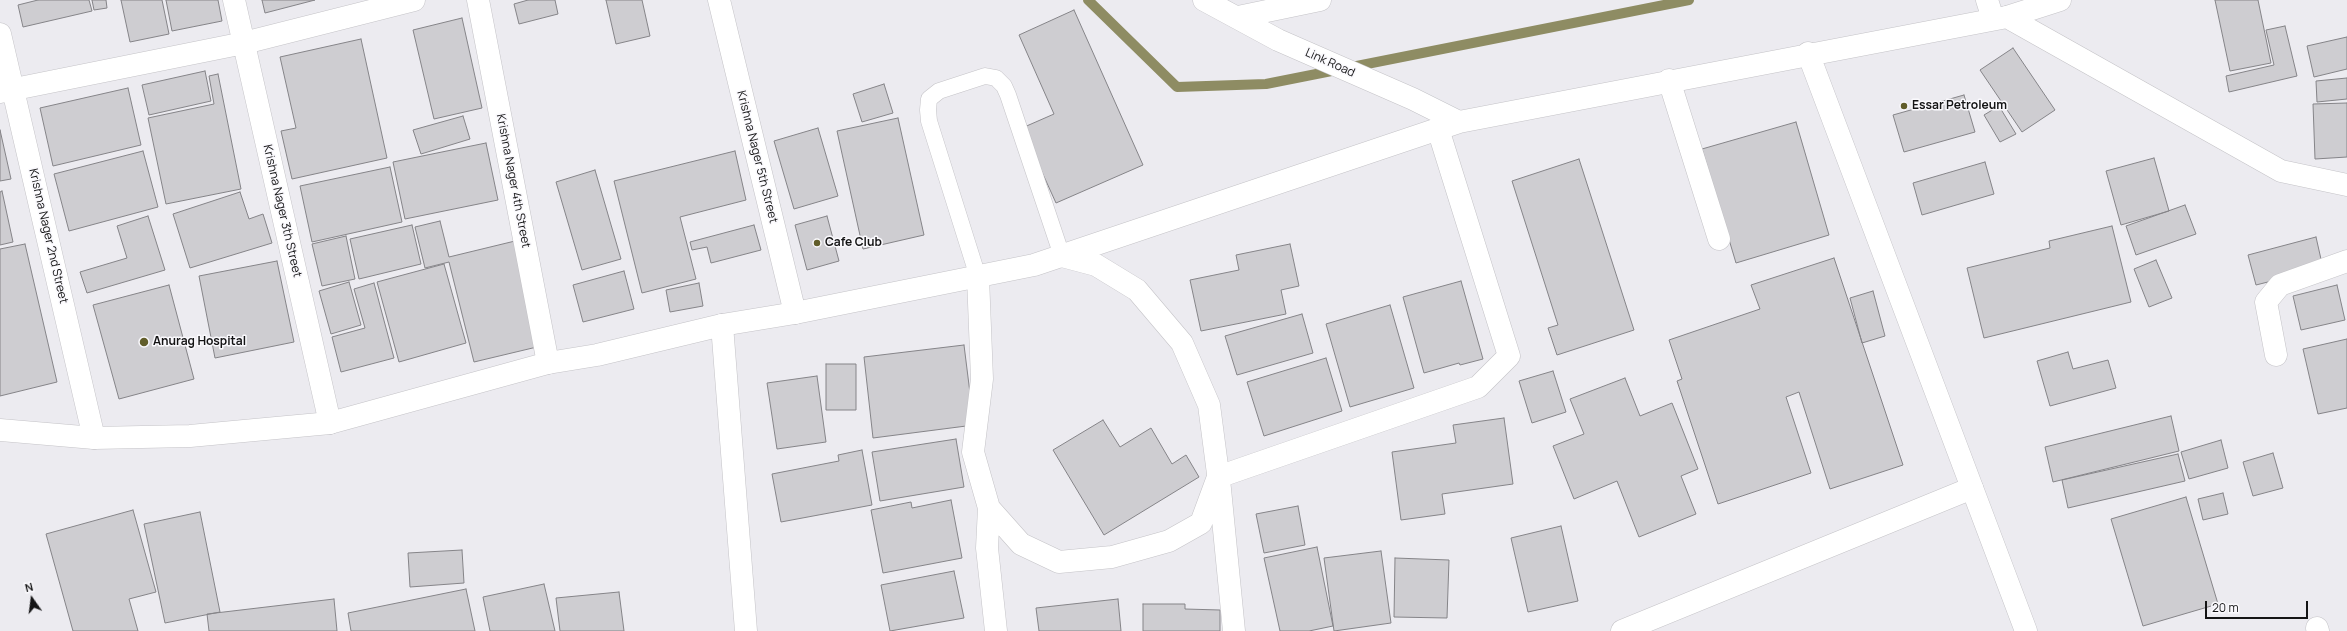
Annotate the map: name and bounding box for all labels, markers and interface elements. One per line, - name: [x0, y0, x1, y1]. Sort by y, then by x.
- street label: Link Road: [1303, 46, 1357, 80]
- street label: Krishna Nager 5th Street: [734, 89, 780, 225]
- place label: Essar Petroleum: [1912, 99, 2007, 113]
- marker: Essar Petroleum: [1899, 101, 1909, 111]
- street label: Krishna Nager 4th Street: [493, 113, 533, 249]
- street label: Krishna Nager 3th Street: [260, 143, 304, 279]
- street label: Krishna Nager 2nd Street: [25, 167, 71, 305]
- place label: Cafe Club: [825, 236, 882, 250]
- marker: Cafe Club: [812, 238, 822, 248]
- place label: Anurag Hospital: [153, 335, 246, 349]
- marker: Anurag Hospital: [138, 336, 150, 348]
- north arrow: [12, 579, 52, 619]
- text: N: [23, 579, 35, 595]
- scale bar: [2207, 593, 2310, 619]
- text: 20 m: [2212, 599, 2239, 616]

